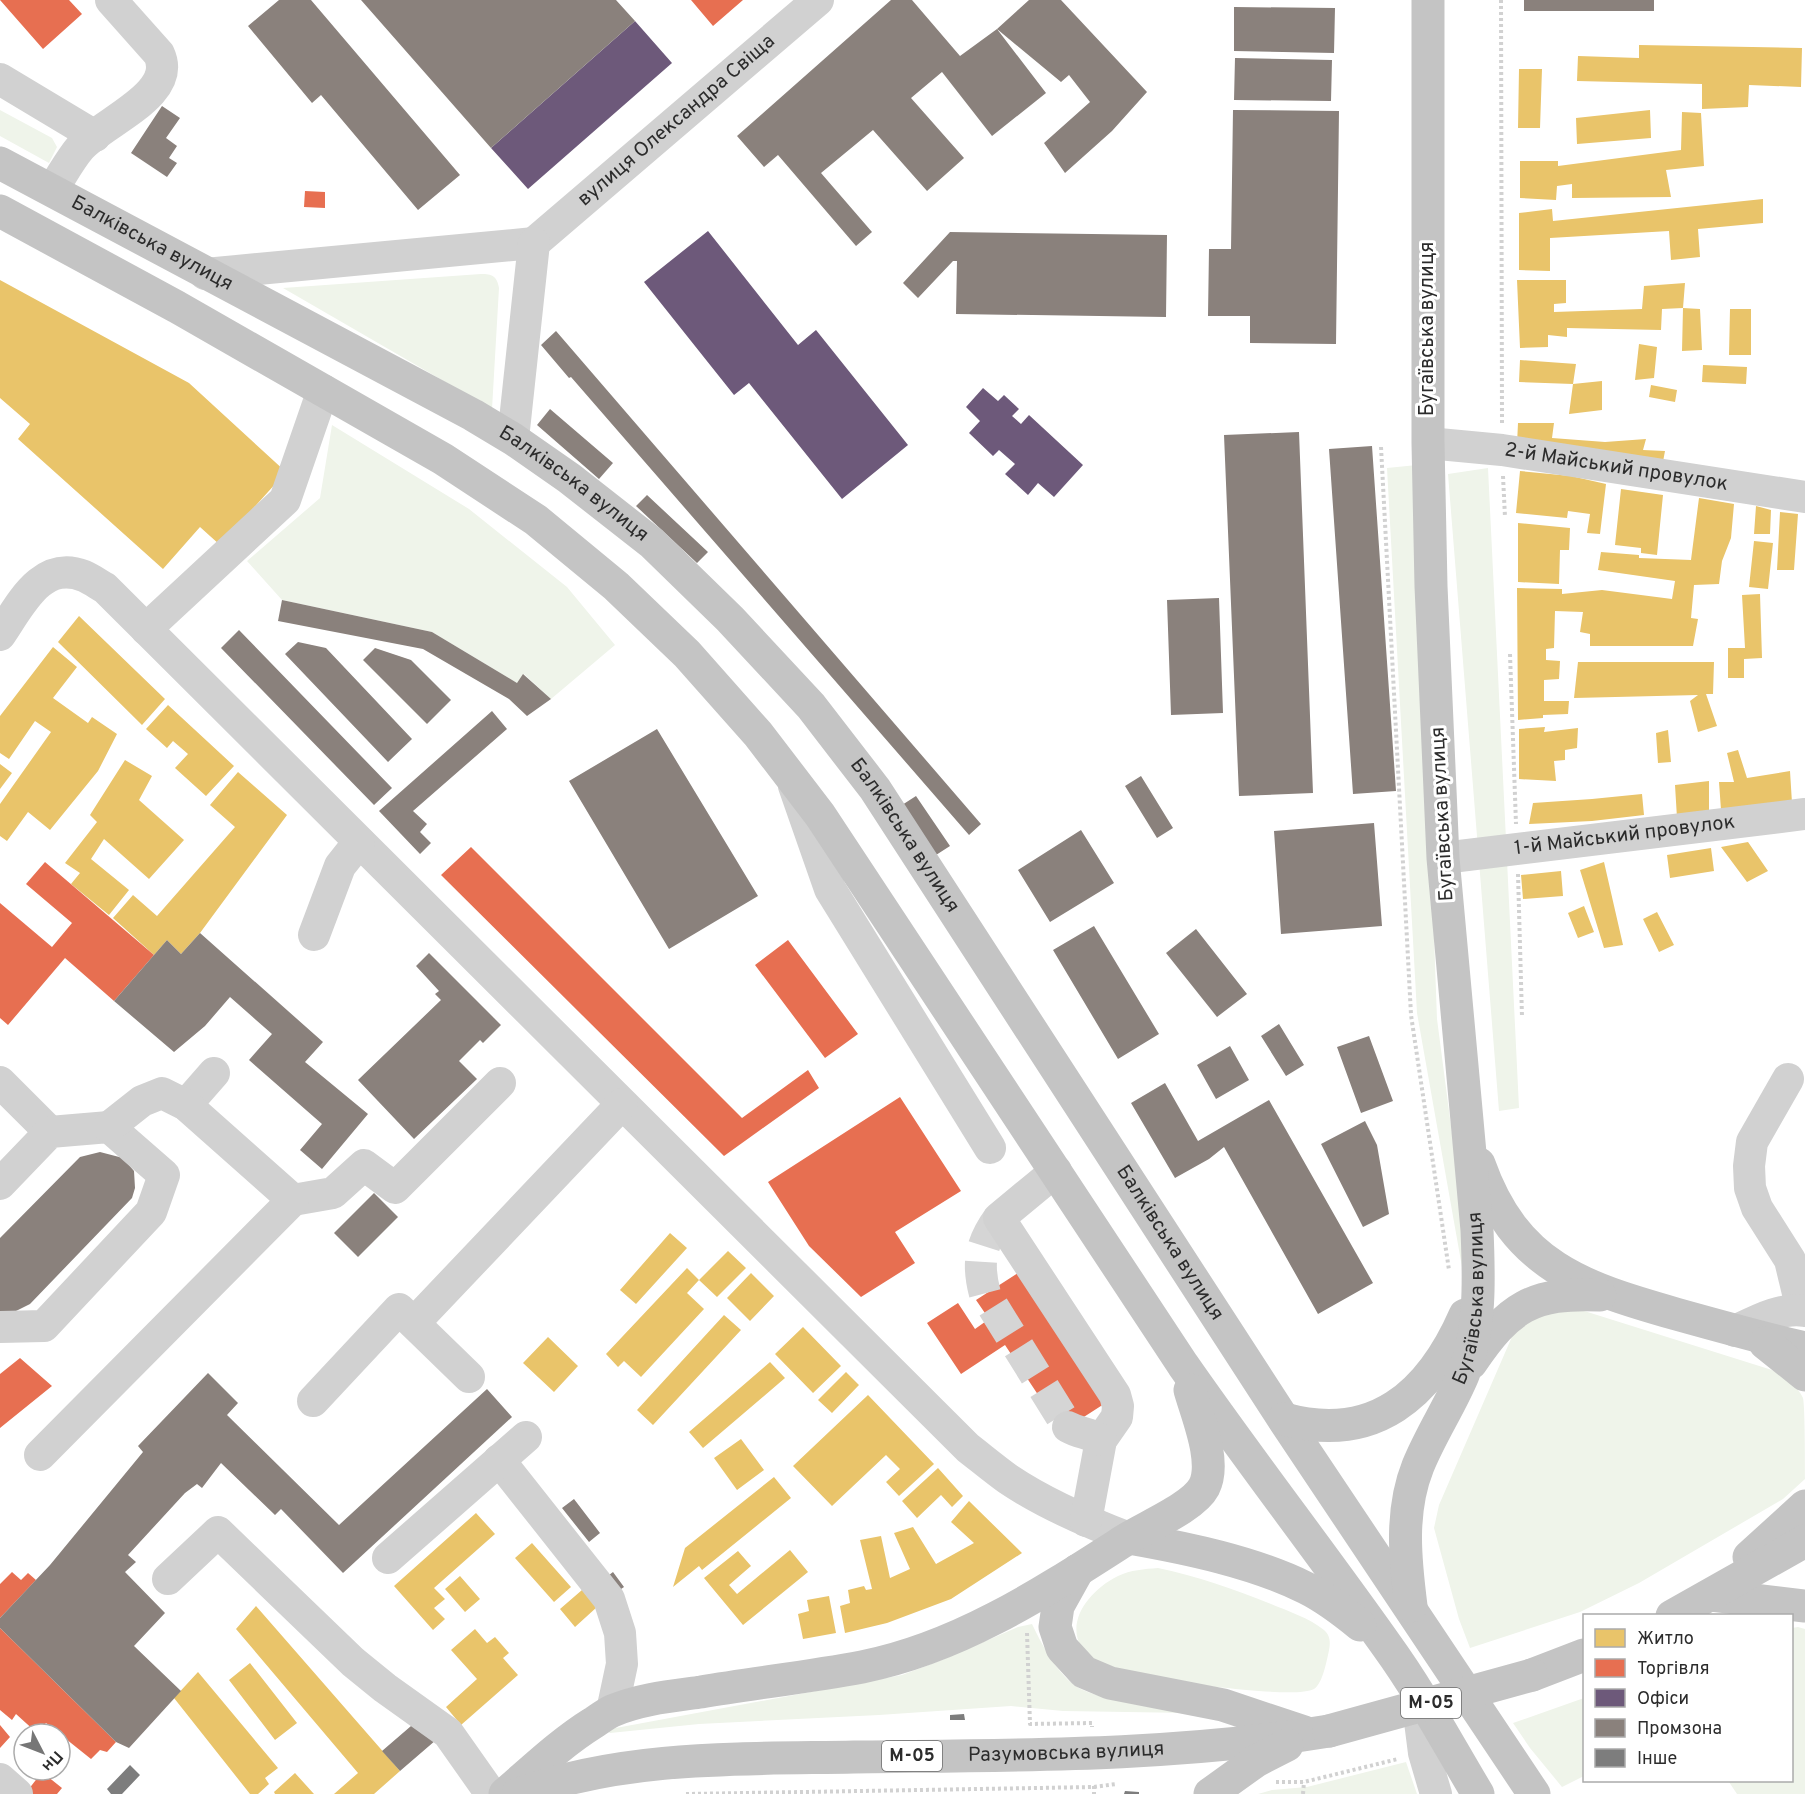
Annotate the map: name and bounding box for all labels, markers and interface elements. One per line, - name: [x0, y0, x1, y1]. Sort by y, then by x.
- street label: вулиця Олександра Свіща: [573, 29, 781, 213]
- street label: Балківська вулиця: [66, 190, 237, 298]
- street label: Бугаївська вулиця: [1415, 242, 1441, 416]
- street label: Балківська вулиця: [494, 420, 654, 548]
- street label: 2-й Майський провулок: [1503, 438, 1730, 498]
- street label: Бугаївська вулиця: [1425, 726, 1461, 902]
- street label: Балківська вулиця: [843, 753, 965, 918]
- street label: 1-й Майський провулок: [1513, 810, 1736, 862]
- street label: Балківська вулиця: [1109, 1160, 1229, 1326]
- street label: Бугаївська вулиця: [1447, 1211, 1491, 1389]
- legend: [1583, 1614, 1793, 1782]
- text: Житло: [1637, 1628, 1694, 1651]
- text: Торгівля: [1637, 1658, 1710, 1681]
- road number: М-05: [1401, 1688, 1461, 1718]
- text: Офіси: [1637, 1688, 1689, 1711]
- text: Промзона: [1637, 1718, 1722, 1741]
- north arrow: [12, 1722, 72, 1782]
- street label: Разумовська вулиця: [968, 1736, 1165, 1769]
- road number: М-05: [882, 1741, 942, 1771]
- text: Пн: [37, 1746, 66, 1775]
- text: Інше: [1637, 1748, 1677, 1771]

